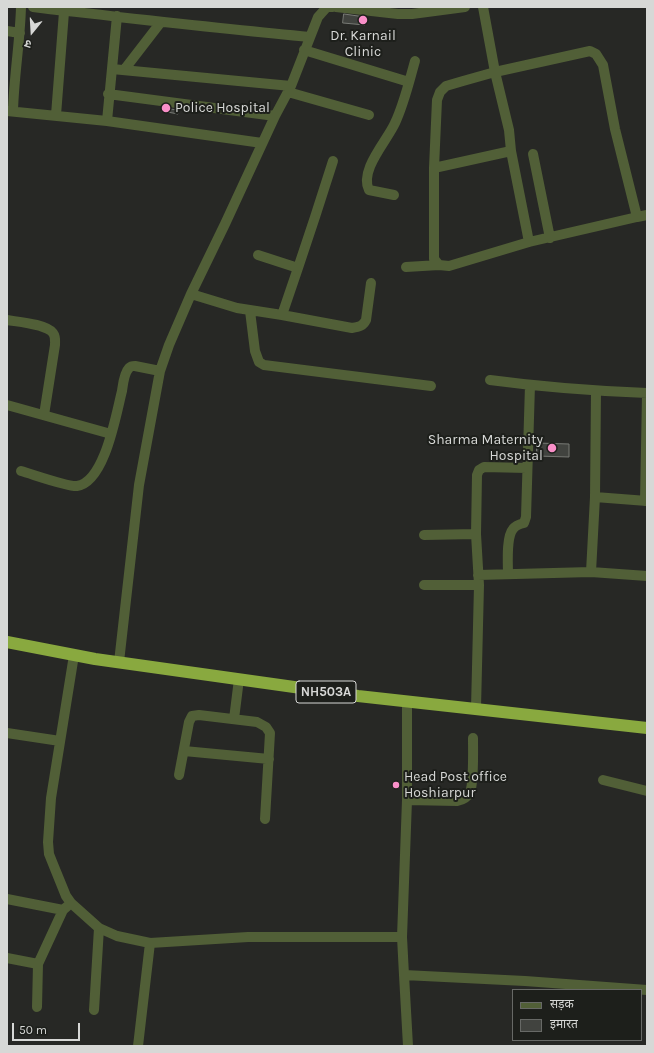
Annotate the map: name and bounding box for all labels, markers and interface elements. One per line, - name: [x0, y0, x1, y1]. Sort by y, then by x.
- north arrow: [12, 12, 52, 52]
- marker: Dr. Karnail Clinic: [357, 14, 369, 26]
- place label: Dr. Karnail Clinic: [330, 28, 396, 60]
- text: उ: [23, 37, 33, 51]
- place label: Police Hospital: [175, 100, 270, 116]
- marker: Police Hospital: [160, 102, 172, 114]
- place label: Sharma Maternity Hospital: [428, 432, 543, 464]
- marker: Sharma Maternity Hospital: [546, 442, 558, 454]
- road number: NH503A: [296, 681, 356, 703]
- place label: Head Post office Hoshiarpur: [404, 769, 507, 802]
- marker: Head Post office Hoshiarpur: [391, 780, 401, 790]
- legend: [512, 989, 642, 1041]
- text: सड़क: [550, 997, 574, 1011]
- scale bar: [14, 1015, 82, 1041]
- text: इमारत: [550, 1017, 578, 1031]
- text: 50 m: [19, 1023, 47, 1037]

